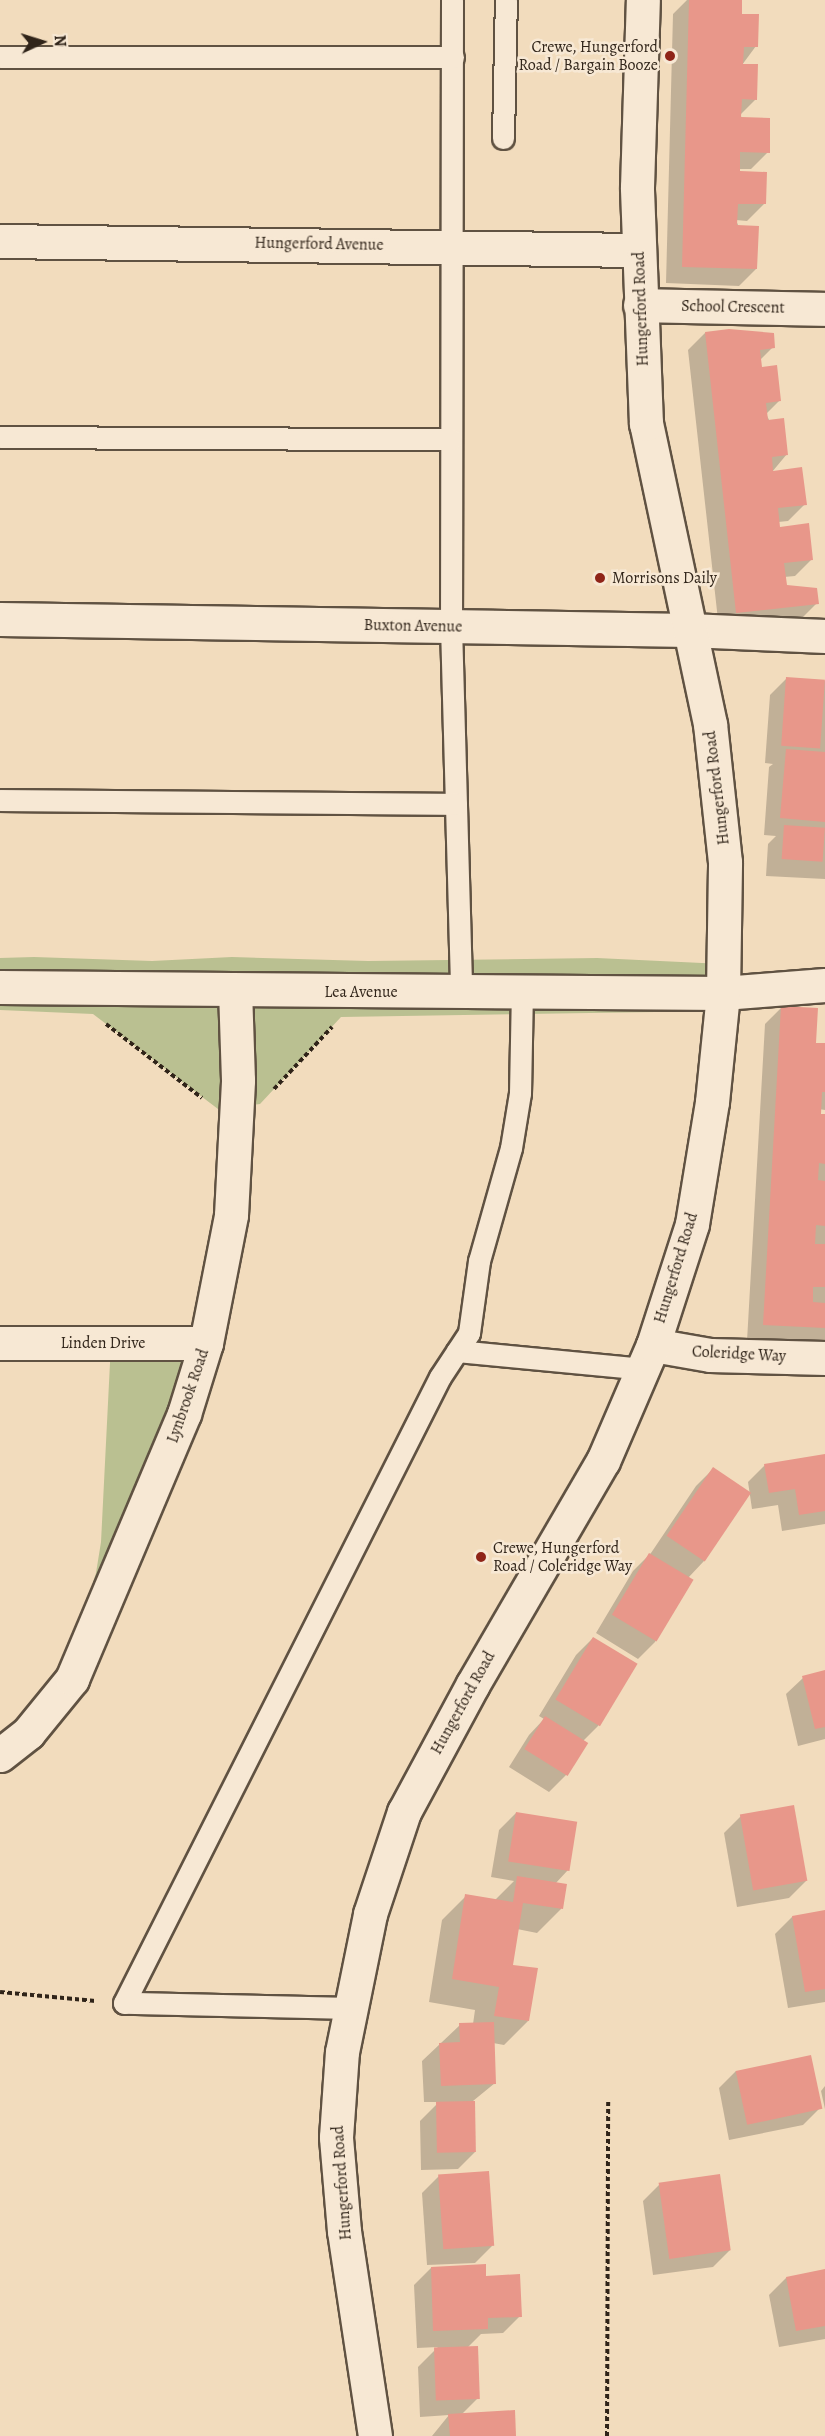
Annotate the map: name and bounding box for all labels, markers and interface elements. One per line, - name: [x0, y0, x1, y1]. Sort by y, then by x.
- north arrow: [12, 12, 72, 72]
- text: N: [49, 34, 71, 47]
- place label: Crewe, Hungerford Road / Bargain Booze: [518, 37, 658, 75]
- marker: Crewe, Hungerford Road / Bargain Booze: [663, 49, 677, 63]
- street label: Hungerford Avenue: [254, 233, 384, 255]
- street label: Hungerford Road: [629, 251, 653, 367]
- street label: School Crescent: [681, 296, 785, 318]
- place label: Morrisons Daily: [612, 568, 717, 588]
- marker: Morrisons Daily: [593, 571, 607, 585]
- street label: Buxton Avenue: [364, 616, 462, 636]
- street label: Hungerford Road: [700, 730, 734, 846]
- street label: Lea Avenue: [324, 982, 398, 1002]
- street label: Hungerford Road: [650, 1210, 702, 1326]
- street label: Linden Drive: [60, 1333, 146, 1353]
- street label: Coleridge Way: [691, 1342, 787, 1366]
- street label: Lynbrook Road: [163, 1346, 213, 1446]
- place label: Crewe, Hungerford Road / Coleridge Way: [493, 1538, 632, 1576]
- marker: Crewe, Hungerford Road / Coleridge Way: [474, 1550, 488, 1564]
- street label: Hungerford Road: [427, 1648, 499, 1758]
- street label: Hungerford Road: [328, 2125, 356, 2241]

